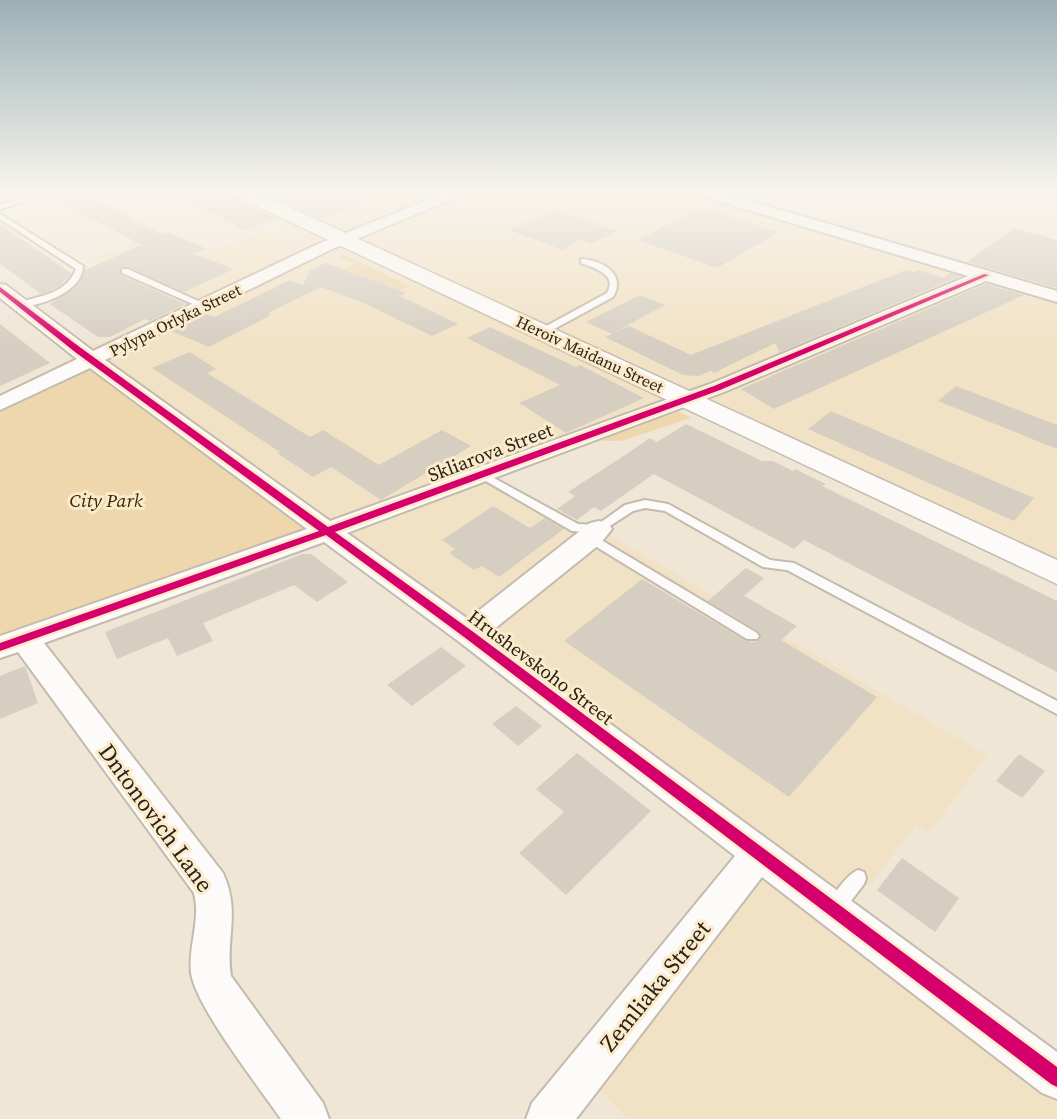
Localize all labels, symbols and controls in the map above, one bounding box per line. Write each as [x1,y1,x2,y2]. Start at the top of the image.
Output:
street label: Pylypa Orlyka Street [105,278,245,361]
street label: Heroiv Maidanu Street [513,310,668,398]
street label: Skliarova Street [424,416,557,488]
park label: City Park [69,487,143,513]
street label: Hrushevskoho Street [463,604,620,731]
street label: Dntonovich Lane [91,737,221,899]
street label: Zemliaka Street [592,913,718,1058]

